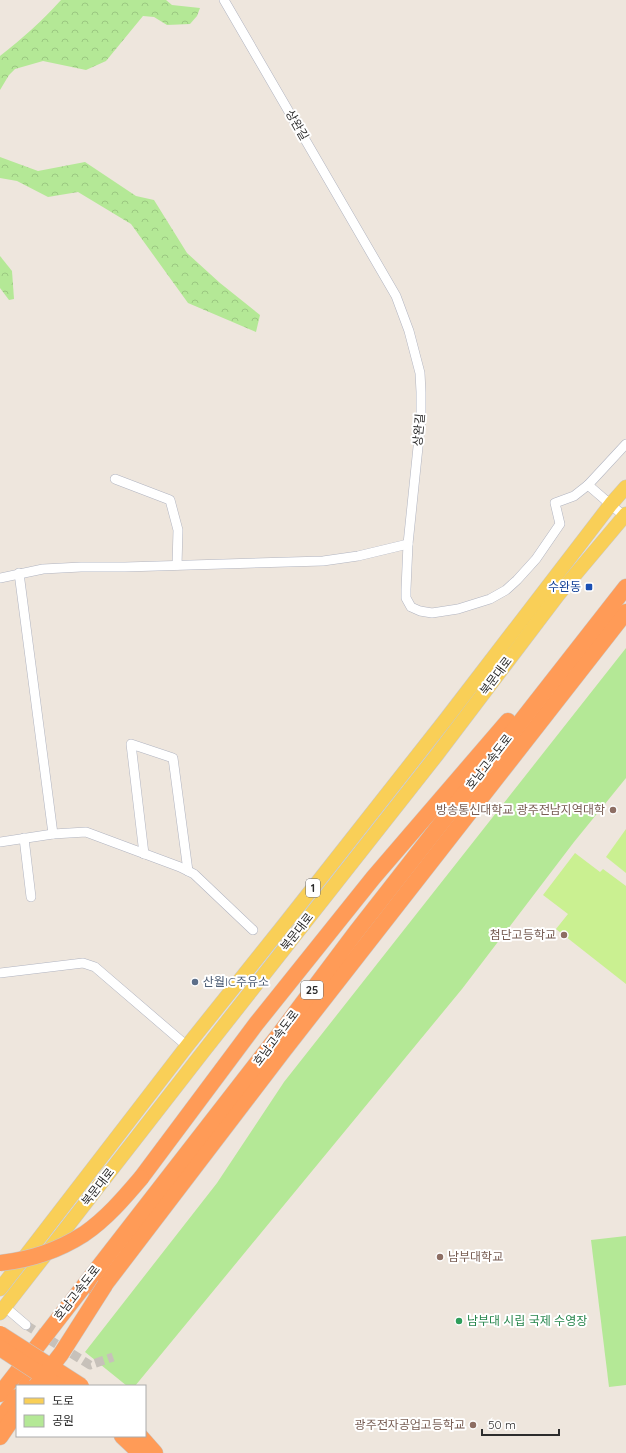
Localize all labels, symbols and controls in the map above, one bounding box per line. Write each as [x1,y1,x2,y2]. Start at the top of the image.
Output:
street label: 상완길 [283,107,312,143]
street label: 상완길 [410,413,427,447]
place label: 수완동 [548,579,581,594]
marker: 수완동 [584,582,594,592]
street label: 북문대로 [476,654,515,698]
street label: 호남고속도로 [462,731,515,792]
place label: 방송통신대학교 광주전남지역대학 [436,802,605,817]
marker: 방송통신대학교 광주전남지역대학 [608,805,618,815]
road number: 1 [306,879,320,897]
street label: 북문대로 [277,910,316,954]
place label: 첨단고등학교 [490,927,556,942]
marker: 첨단고등학교 [559,930,569,940]
place label: 산월IC주유소 [203,974,269,989]
marker: 산월IC주유소 [190,977,200,987]
road number: 25 [301,981,323,999]
street label: 호남고속도로 [250,1007,302,1069]
street label: 북문대로 [78,1165,117,1209]
place label: 남부대학교 [448,1249,503,1264]
marker: 남부대학교 [435,1252,445,1262]
street label: 호남고속도로 [50,1262,103,1323]
place label: 남부대 시립 국제 수영장 [467,1313,587,1328]
marker: 남부대 시립 국제 수영장 [454,1316,464,1326]
legend [16,1385,146,1437]
text: 도로 [52,1393,74,1408]
scale bar [482,1411,559,1437]
text: 공원 [52,1413,74,1428]
place label: 광주전자공업고등학교 [355,1417,465,1432]
text: 50 m [488,1417,516,1432]
marker: 광주전자공업고등학교 [468,1420,478,1430]

